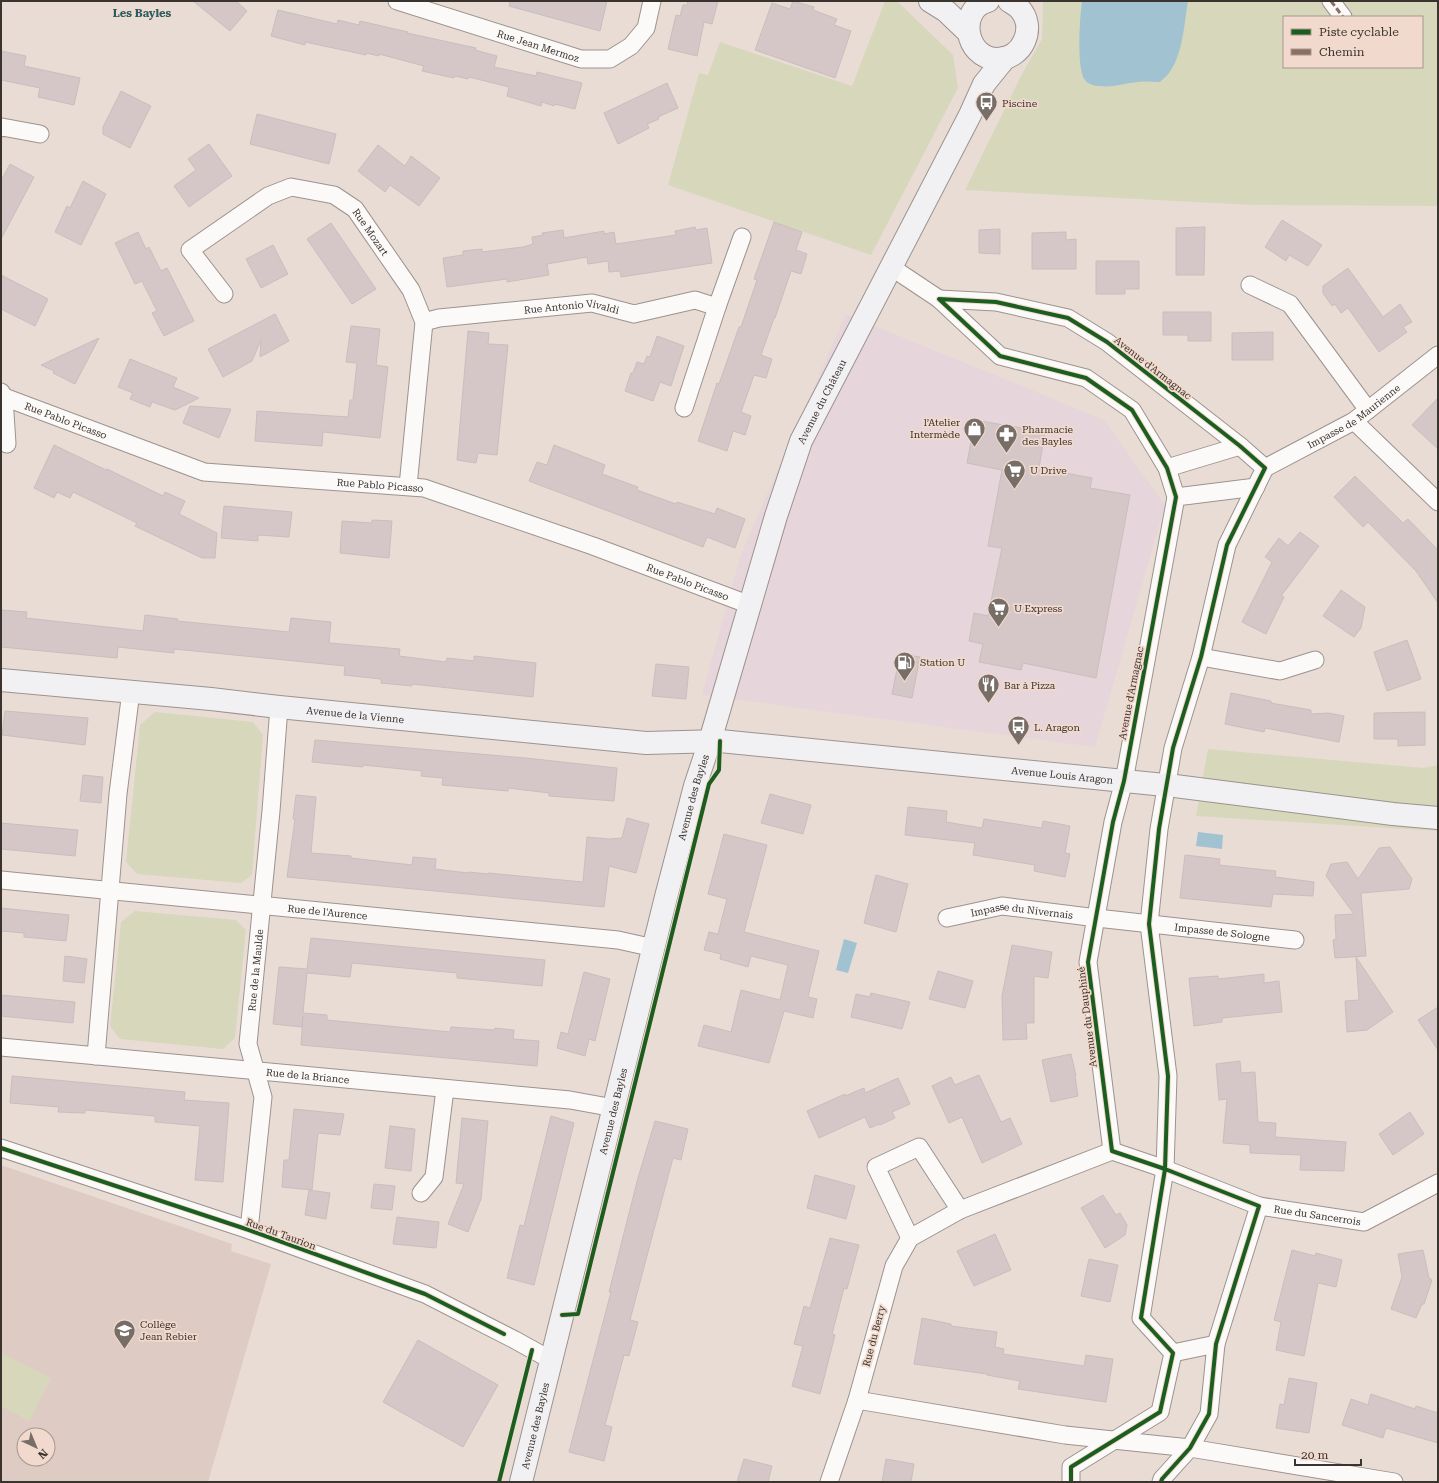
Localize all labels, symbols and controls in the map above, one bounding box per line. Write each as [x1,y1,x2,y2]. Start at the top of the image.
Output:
district label: Les Bayles [113,7,172,20]
legend [1283,16,1423,68]
text: Piste cyclable [1319,25,1399,39]
street label: Rue Jean Mermoz [496,27,581,64]
text: Chemin [1319,45,1365,59]
bus stop icon: Piscine [973,90,999,123]
place label: Piscine [1002,98,1038,109]
street label: Rue Mozart [351,206,391,258]
street label: Rue Antonio Vivaldi [523,297,620,315]
street label: Avenue d'Armagnac [1112,335,1194,402]
street label: Avenue du Château [795,357,848,445]
street label: Impasse de Maurienne [1305,381,1402,450]
street label: Rue Pablo Picasso [23,400,109,441]
shop icon: l’Atelier Intermède [962,415,988,448]
place label: l’Atelier Intermède [910,417,960,440]
pharmacy icon: Pharmacie des Bayles [994,422,1020,455]
place label: Pharmacie des Bayles [1022,424,1074,447]
supermarket icon: U Drive [1001,457,1027,490]
place label: U Drive [1030,465,1067,476]
street label: Rue Pablo Picasso [336,476,424,493]
street label: Rue Pablo Picasso [645,561,731,602]
supermarket icon: U Express [986,595,1012,628]
place label: U Express [1014,603,1063,614]
street label: Avenue d'Armagnac [1117,645,1146,741]
fuel station icon: Station U [892,649,918,682]
place label: Station U [920,657,965,668]
restaurant icon: Bar à Pizza [975,672,1001,705]
place label: Bar à Pizza [1004,680,1056,691]
street label: Avenue de la Vienne [306,704,405,725]
bus stop icon: L. Aragon [1005,714,1031,747]
place label: L. Aragon [1034,722,1080,733]
street label: Avenue des Bayles [676,753,711,841]
street label: Avenue Louis Aragon [1011,764,1114,785]
street label: Impasse du Nivernais [969,900,1074,920]
street label: Rue de l'Aurence [287,902,368,921]
street label: Impasse de Sologne [1174,921,1271,943]
street label: Rue de la Maulde [246,928,265,1012]
street label: Avenue du Dauphiné [1075,966,1099,1068]
street label: Rue de la Briance [266,1066,350,1085]
street label: Avenue des Bayles [597,1067,629,1156]
street label: Rue du Sancerrois [1273,1203,1362,1227]
street label: Rue du Taurion [244,1216,318,1252]
street label: Rue du Berry [861,1304,887,1368]
school or university icon: Collège Jean Rebier [111,1317,137,1350]
place label: Collège Jean Rebier [140,1319,197,1342]
street label: Avenue des Bayles [519,1381,551,1470]
north arrow [16,1427,56,1467]
scale bar [1295,1441,1361,1467]
text: N [35,1446,50,1462]
text: 20 m [1301,1448,1328,1462]

